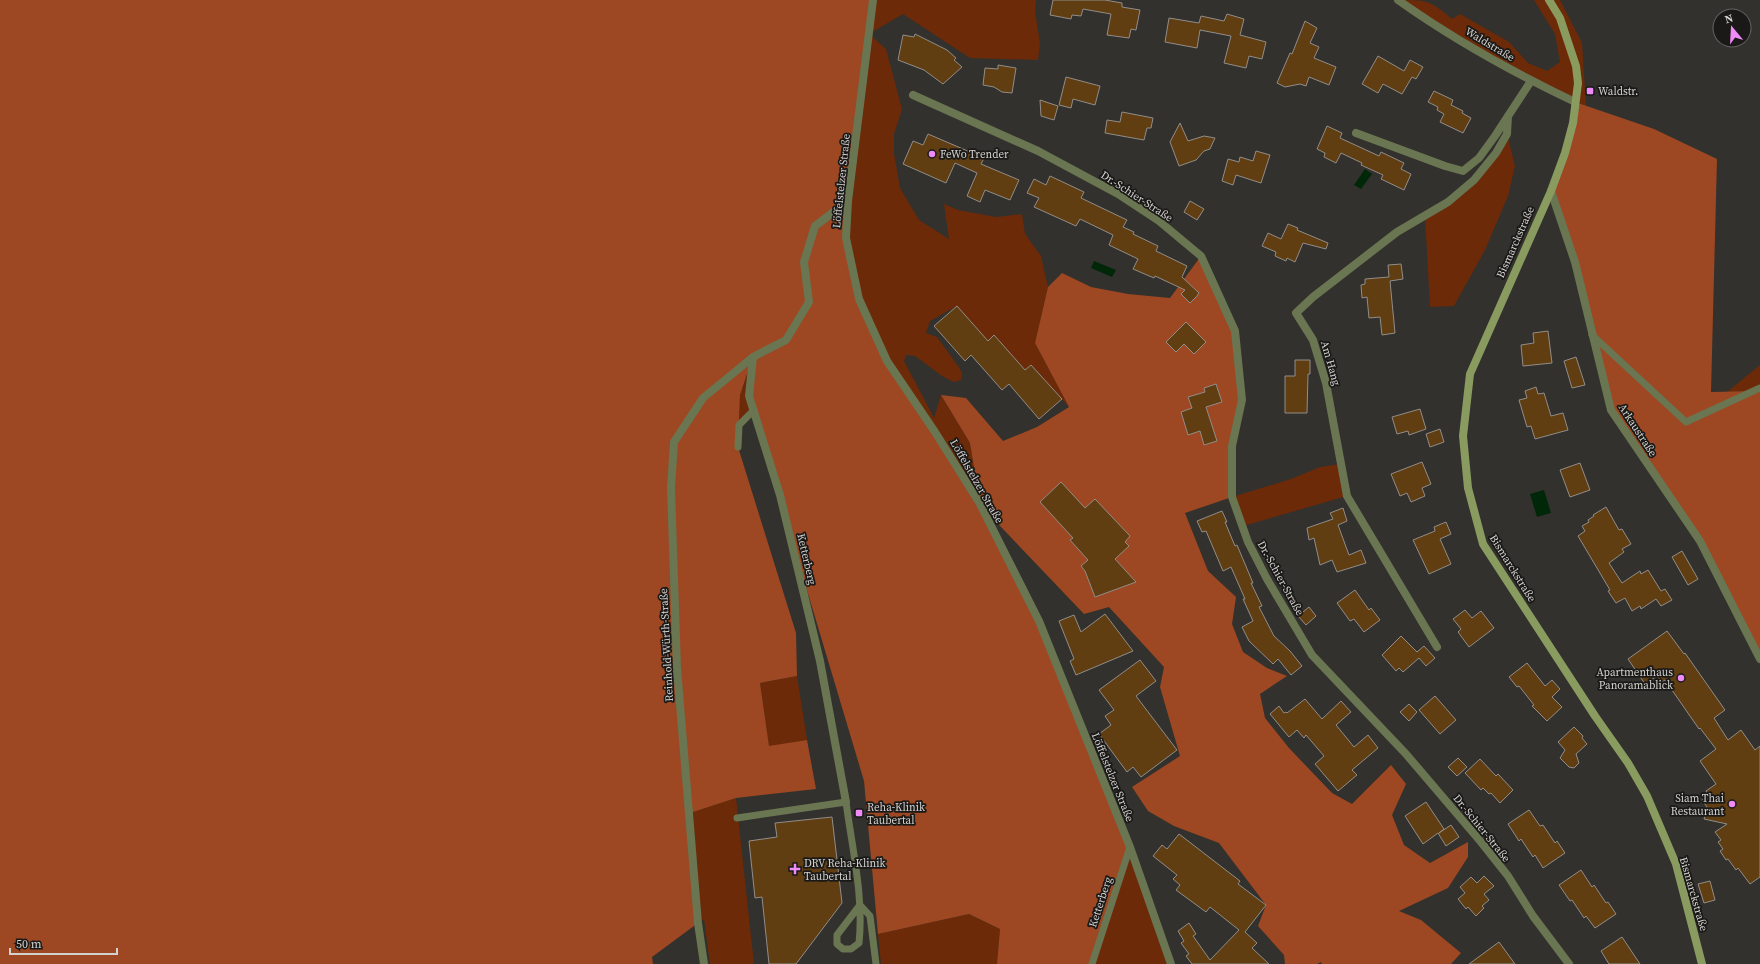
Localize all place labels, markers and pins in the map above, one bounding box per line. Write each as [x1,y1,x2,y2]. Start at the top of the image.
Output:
place label: Waldstr. [1598,84,1638,99]
marker: Waldstr. [1585,86,1595,96]
place label: FeWo Trender [940,147,1009,162]
marker: FeWo Trender [927,149,937,159]
place label: Apartmenthaus Panoramablick [1597,665,1674,693]
marker: Apartmenthaus Panoramablick [1676,673,1686,683]
place label: Siam Thai Restaurant [1671,791,1724,819]
marker: Siam Thai Restaurant [1727,799,1737,809]
place label: Reha-Klinik Taubertal [867,800,926,828]
marker: Reha-Klinik Taubertal [854,808,864,818]
place label: DRV Reha-Klinik Taubertal [804,856,886,884]
marker: DRV Reha-Klinik Taubertal [789,863,801,875]

